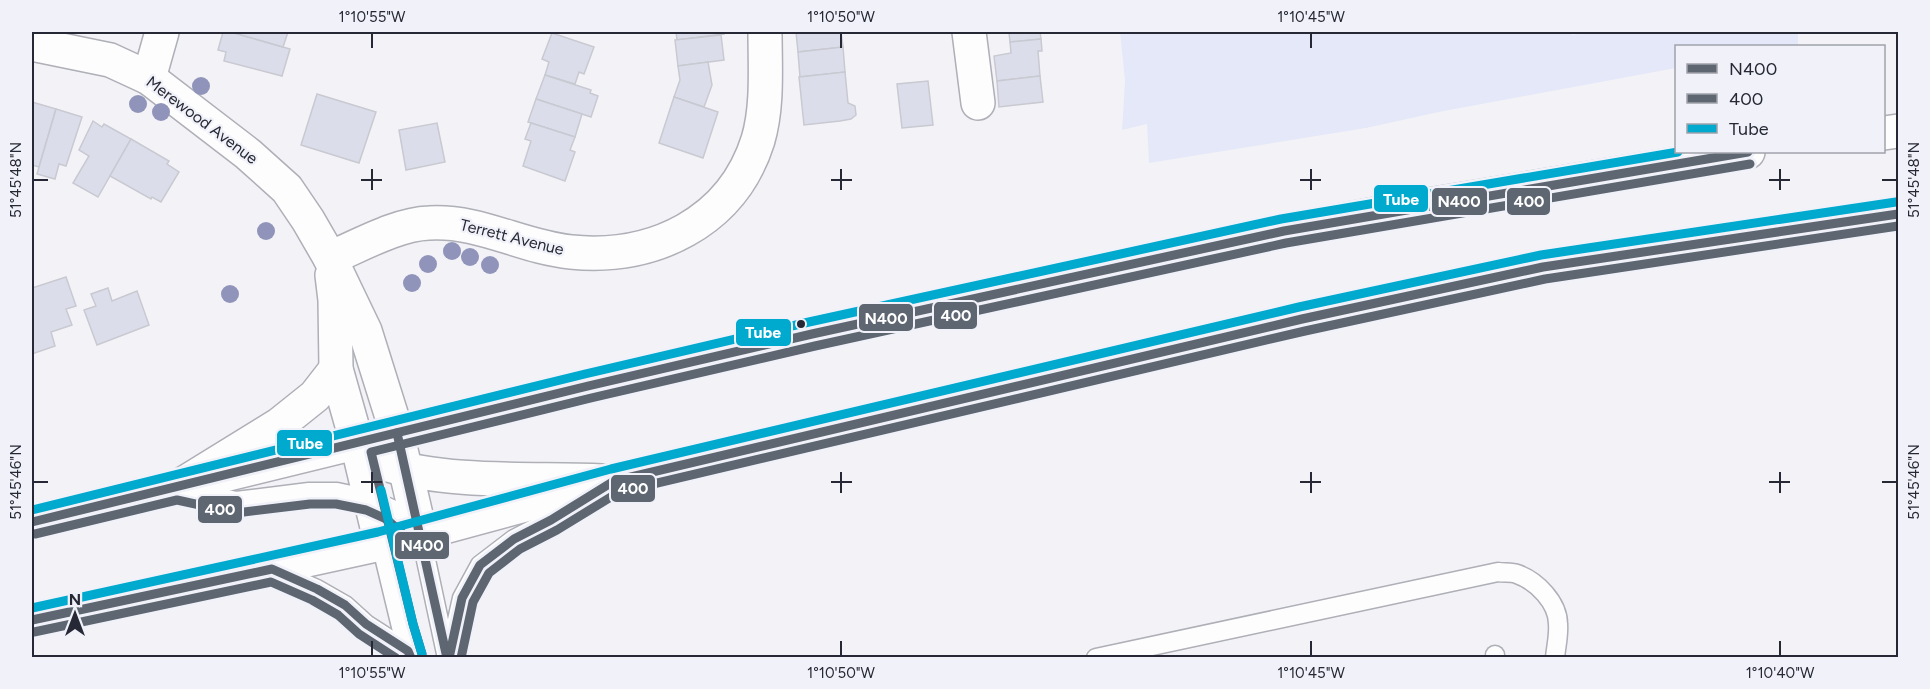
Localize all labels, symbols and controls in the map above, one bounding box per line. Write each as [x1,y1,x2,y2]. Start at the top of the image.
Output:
text: 1°10'55"W [339,8,406,26]
text: 1°10'50"W [807,8,876,26]
text: 1°10'45"W [1277,8,1345,26]
legend [1675,45,1885,153]
text: N400 [1729,58,1777,80]
street label: Merewood Avenue [143,72,262,168]
text: 400 [1729,88,1763,110]
text: Tube [1729,118,1769,140]
text: 51°45'48"N [7,142,25,218]
text: 51°45'48"N [1905,142,1923,218]
line badge: Tube [1373,184,1429,213]
line badge: N400 [1431,187,1488,216]
line badge: 400 [1506,187,1551,216]
text: Tube [1383,190,1419,209]
text: N400 [1437,192,1481,211]
text: 400 [1514,192,1544,211]
street label: Terrett Avenue [458,215,566,259]
line badge: 400 [933,301,978,330]
line badge: N400 [858,303,914,332]
text: 400 [941,306,971,325]
text: N400 [864,309,908,328]
line badge: Tube [735,318,792,347]
unlabelled marker [795,318,807,330]
text: Tube [745,323,781,342]
line badge: Tube [276,429,333,457]
text: Tube [287,434,323,453]
text: 51°45'46"N [7,444,25,520]
text: 51°45'46"N [1905,444,1923,520]
line badge: 400 [610,474,656,503]
text: 400 [618,479,648,498]
line badge: 400 [197,495,243,524]
text: 400 [205,500,235,519]
line badge: N400 [394,531,450,560]
text: N400 [400,536,444,555]
north arrow [45,584,105,644]
text: N [69,590,81,609]
text: 1°10'55"W [339,664,406,682]
text: 1°10'50"W [807,664,876,682]
text: 1°10'45"W [1277,664,1345,682]
text: 1°10'40"W [1746,664,1815,682]

